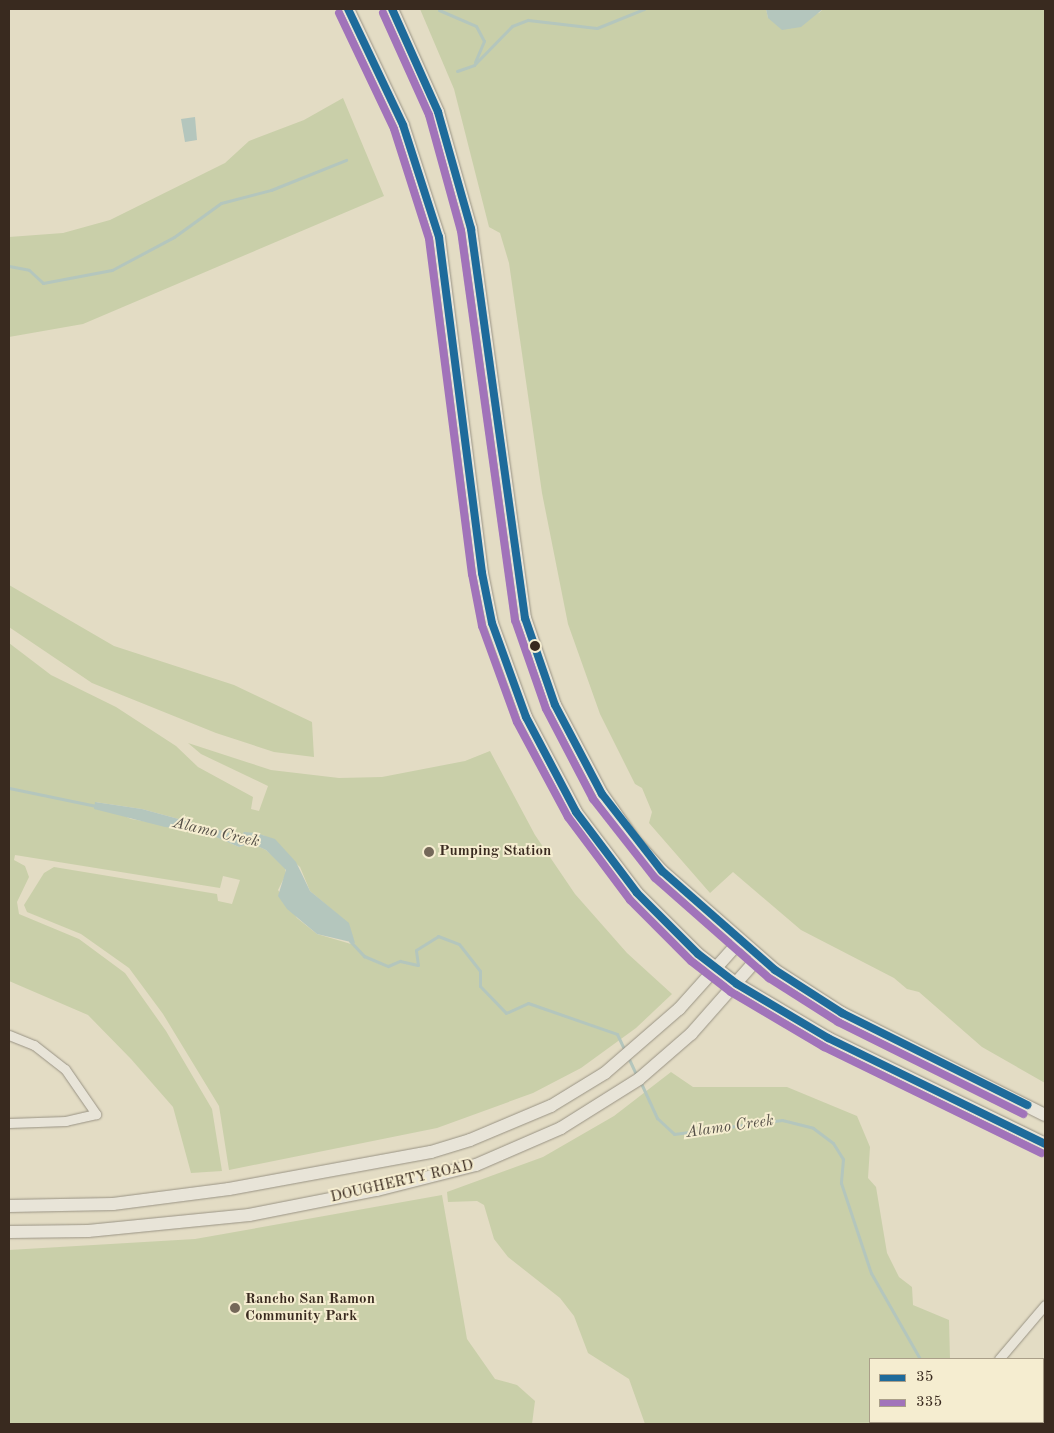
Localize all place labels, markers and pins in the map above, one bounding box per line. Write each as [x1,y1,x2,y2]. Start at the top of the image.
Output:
unlabelled marker [530,641,540,651]
place label: Pumping Station [439,843,551,861]
marker: Pumping Station [423,846,435,858]
place label: Rancho San Ramon Community Park [245,1290,375,1325]
marker: Rancho San Ramon Community Park [229,1302,241,1314]

